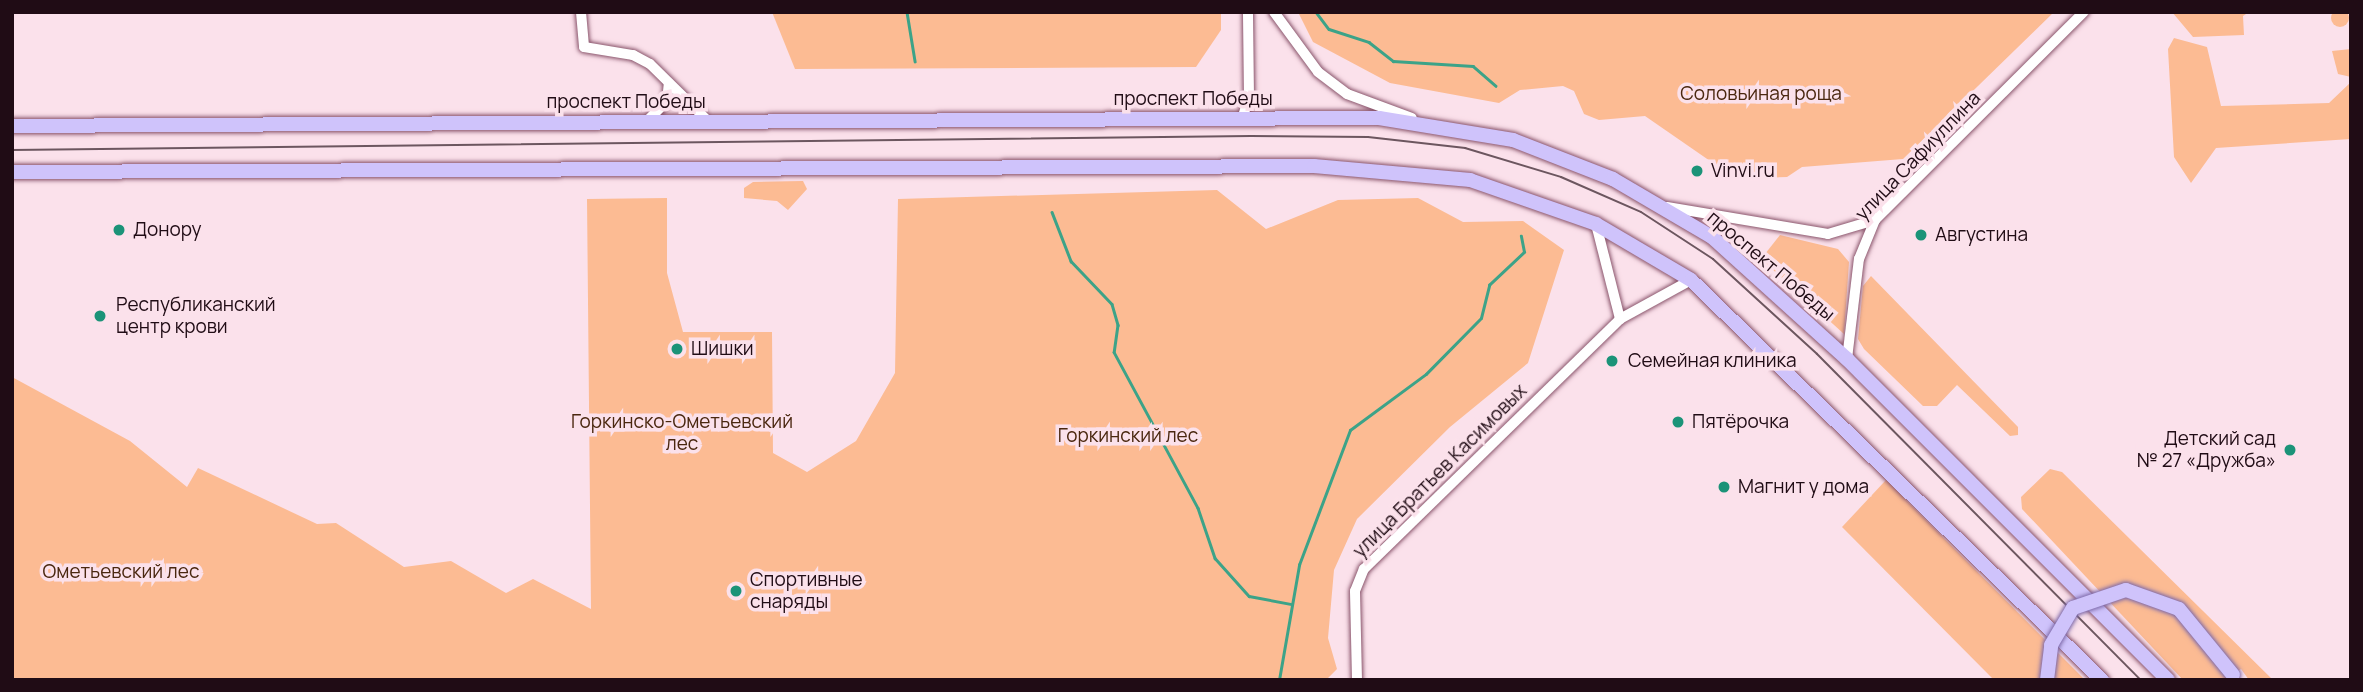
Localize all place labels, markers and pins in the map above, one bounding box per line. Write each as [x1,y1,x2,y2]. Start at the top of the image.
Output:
place label: Vinvi.ru [1711,160,1775,182]
marker: Vinvi.ru [1689,163,1705,179]
place label: Донору [133,219,202,241]
marker: Донору [111,222,127,238]
place label: Августина [1935,224,2028,246]
marker: Августина [1913,227,1929,243]
place label: Республиканский центр крови [116,294,276,338]
marker: Республиканский центр крови [90,306,110,326]
place label: Шишки [691,338,754,360]
marker: Шишки [669,341,685,357]
place label: Семейная клиника [1628,350,1797,372]
marker: Семейная клиника [1602,351,1622,371]
place label: Пятёрочка [1692,411,1789,433]
marker: Пятёрочка [1670,414,1686,430]
place label: Детский сад № 27 «Дружба» [2137,428,2276,472]
marker: Детский сад № 27 «Дружба» [2282,442,2298,458]
place label: Магнит у дома [1738,476,1869,498]
marker: Магнит у дома [1716,479,1732,495]
place label: Спортивные снаряды [750,569,863,613]
marker: Спортивные снаряды [728,583,744,599]

